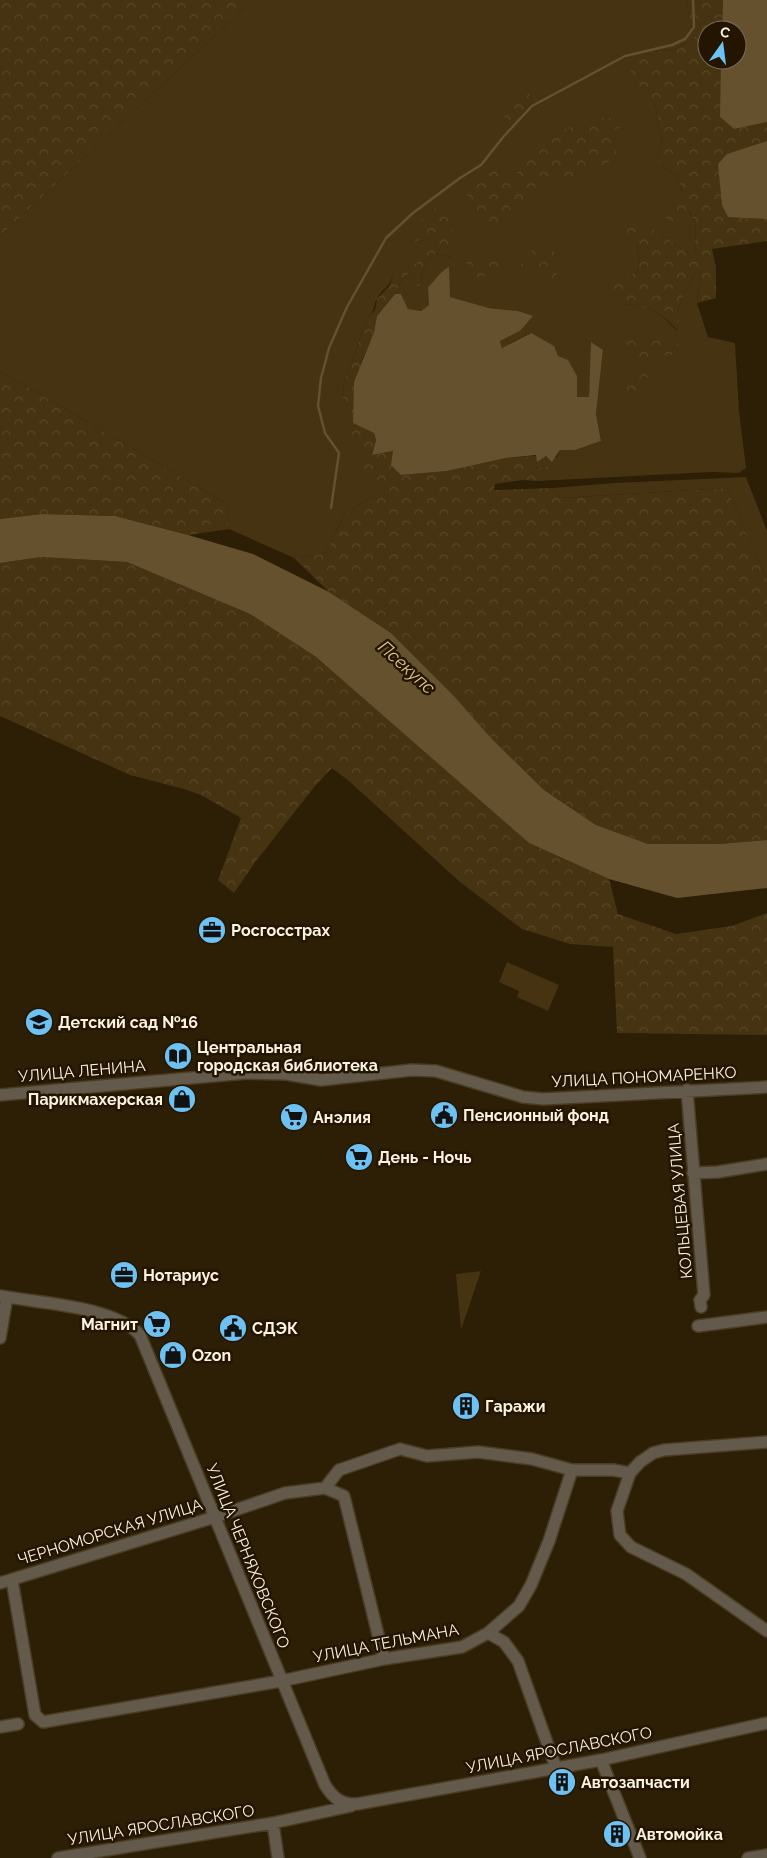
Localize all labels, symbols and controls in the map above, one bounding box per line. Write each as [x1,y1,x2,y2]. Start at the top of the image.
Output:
north arrow [697,20,747,70]
text: С [719,23,732,41]
water label: Псекупс [374,636,440,698]
office icon: Росгосстрах [197,915,227,945]
place label: Росгосстрах [231,921,330,940]
school or university icon: Детский сад №16 [24,1007,54,1037]
place label: Детский сад №16 [58,1013,198,1032]
place label: Центральная городская библиотека [197,1038,378,1075]
library icon: Центральная городская библиотека [163,1041,193,1071]
street label: УЛИЦА ЛЕНИНА [18,1056,147,1086]
street label: УЛИЦА ПОНОМАРЕНКО [551,1063,737,1091]
shop icon: Парикмахерская [167,1084,197,1114]
place label: Парикмахерская [28,1090,163,1109]
public building icon: Пенсионный фонд [429,1100,459,1130]
supermarket icon: Анэлия [279,1102,309,1132]
place label: Пенсионный фонд [463,1106,609,1125]
place label: Анэлия [313,1108,371,1127]
street label: КОЛЬЦЕВАЯ УЛИЦА [664,1122,696,1280]
supermarket icon: День - Ночь [344,1142,374,1172]
place label: День - Ночь [378,1148,472,1167]
office icon: Нотариус [109,1260,139,1290]
place label: Нотариус [143,1266,219,1285]
supermarket icon: Магнит [142,1309,172,1339]
public building icon: СДЭК [218,1313,248,1343]
place label: Магнит [81,1315,138,1334]
place label: СДЭК [252,1319,298,1338]
shop icon: Ozon [158,1340,188,1370]
place label: Ozon [192,1346,231,1365]
building icon: Гаражи [451,1391,481,1421]
place label: Гаражи [485,1397,546,1416]
street label: УЛИЦА ЧЕРНЯХОВСКОГО [202,1461,294,1651]
street label: ЧЕРНОМОРСКАЯ УЛИЦА [15,1495,205,1569]
street label: УЛИЦА ТЕЛЬМАНА [312,1620,460,1666]
street label: УЛИЦА ЯРОСЛАВСКОГО [465,1723,653,1777]
building icon: Автозапчасти [547,1767,577,1797]
place label: Автозапчасти [581,1773,690,1792]
street label: УЛИЦА ЯРОСЛАВСКОГО [66,1801,256,1849]
building icon: Автомойка [602,1819,632,1849]
place label: Автомойка [636,1825,723,1844]

